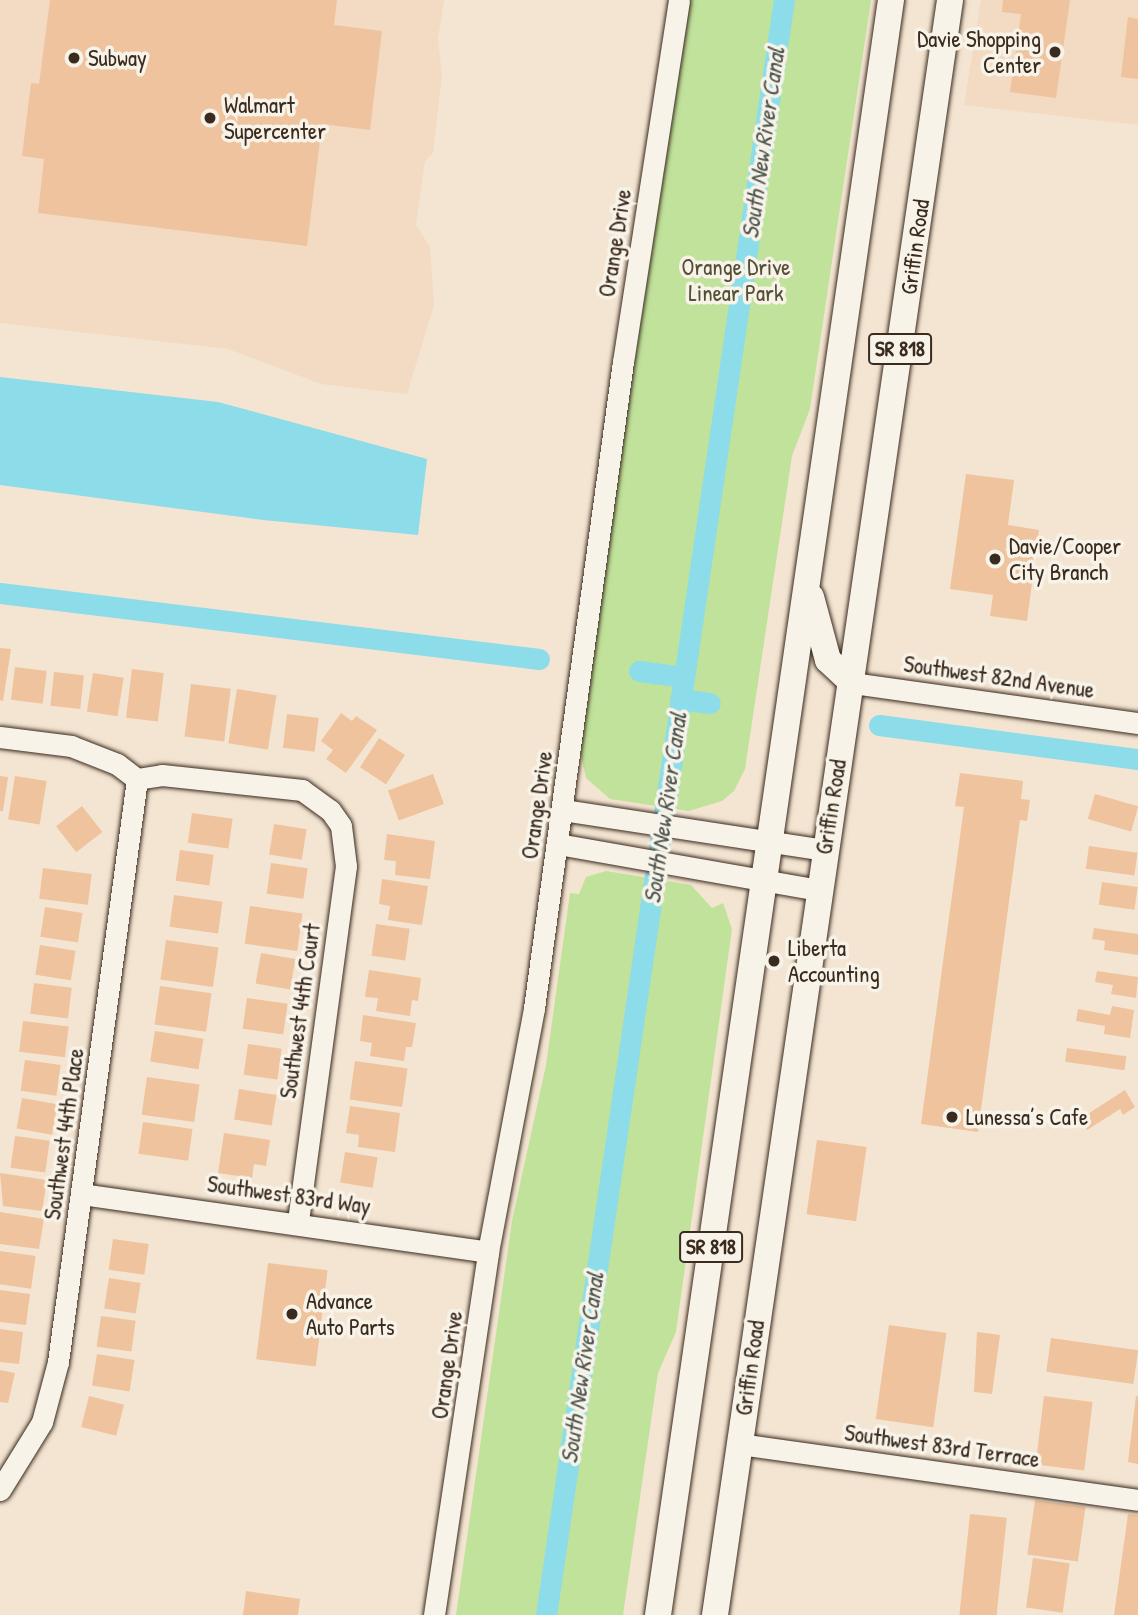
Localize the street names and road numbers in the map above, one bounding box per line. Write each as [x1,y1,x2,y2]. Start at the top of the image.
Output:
street label: Orange Drive [593,187,637,299]
street label: Griffin Road [895,198,935,296]
road number: SR 818 [867,332,933,366]
street label: Southwest 82nd Avenue [902,650,1096,704]
street label: Orange Drive [516,749,558,861]
street label: Griffin Road [810,758,852,856]
street label: Southwest 44th Court [274,922,326,1100]
street label: Southwest 44th Place [38,1046,90,1222]
street label: Southwest 83rd Way [206,1170,372,1220]
road number: SR 818 [678,1230,744,1264]
street label: Orange Drive [426,1309,468,1421]
street label: Griffin Road [730,1319,770,1417]
street label: Southwest 83rd Terrace [843,1419,1041,1473]

